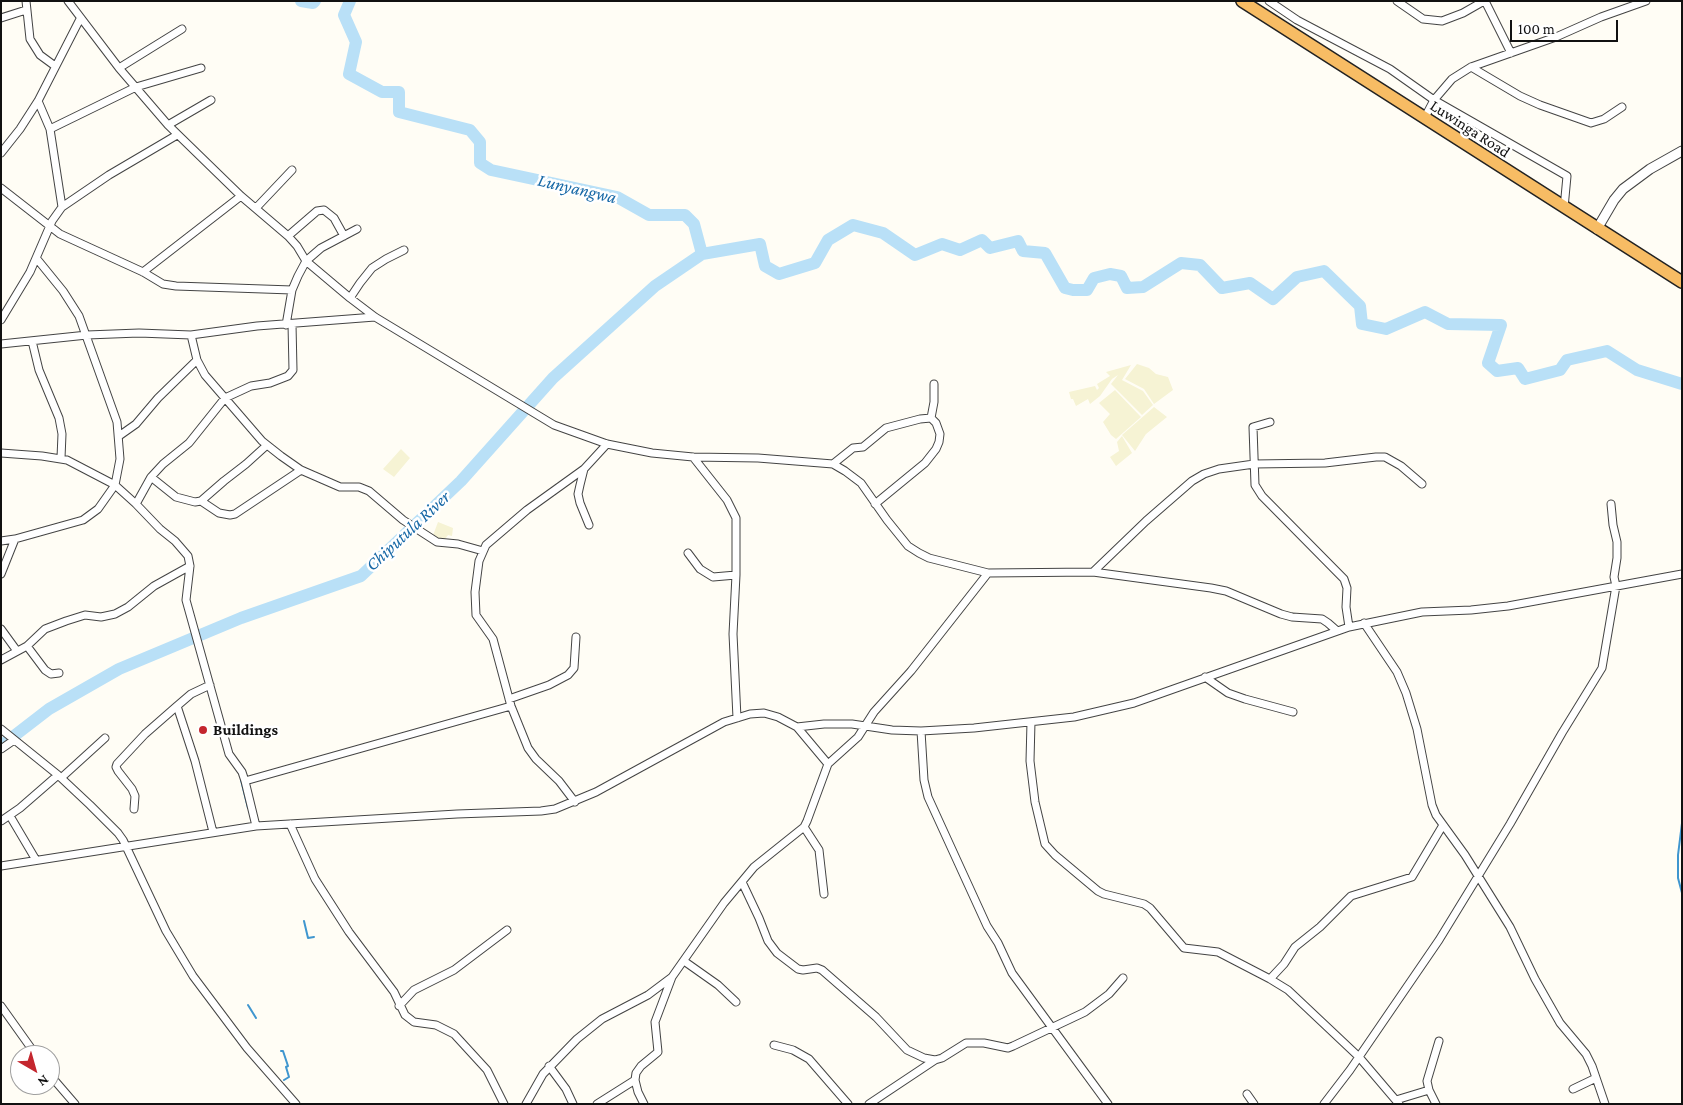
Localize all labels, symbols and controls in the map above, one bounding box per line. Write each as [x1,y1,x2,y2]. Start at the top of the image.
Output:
scale bar [1513,10,1620,42]
text: 100 m [1518,21,1555,37]
street label: Luwinga Road [1426,96,1514,162]
water label: Lunyangwa [536,169,618,209]
water label: Chiputula River [361,486,455,576]
place label: Buildings [213,720,278,740]
marker: Buildings [197,724,209,736]
north arrow [10,1045,60,1095]
text: N [35,1072,52,1090]

